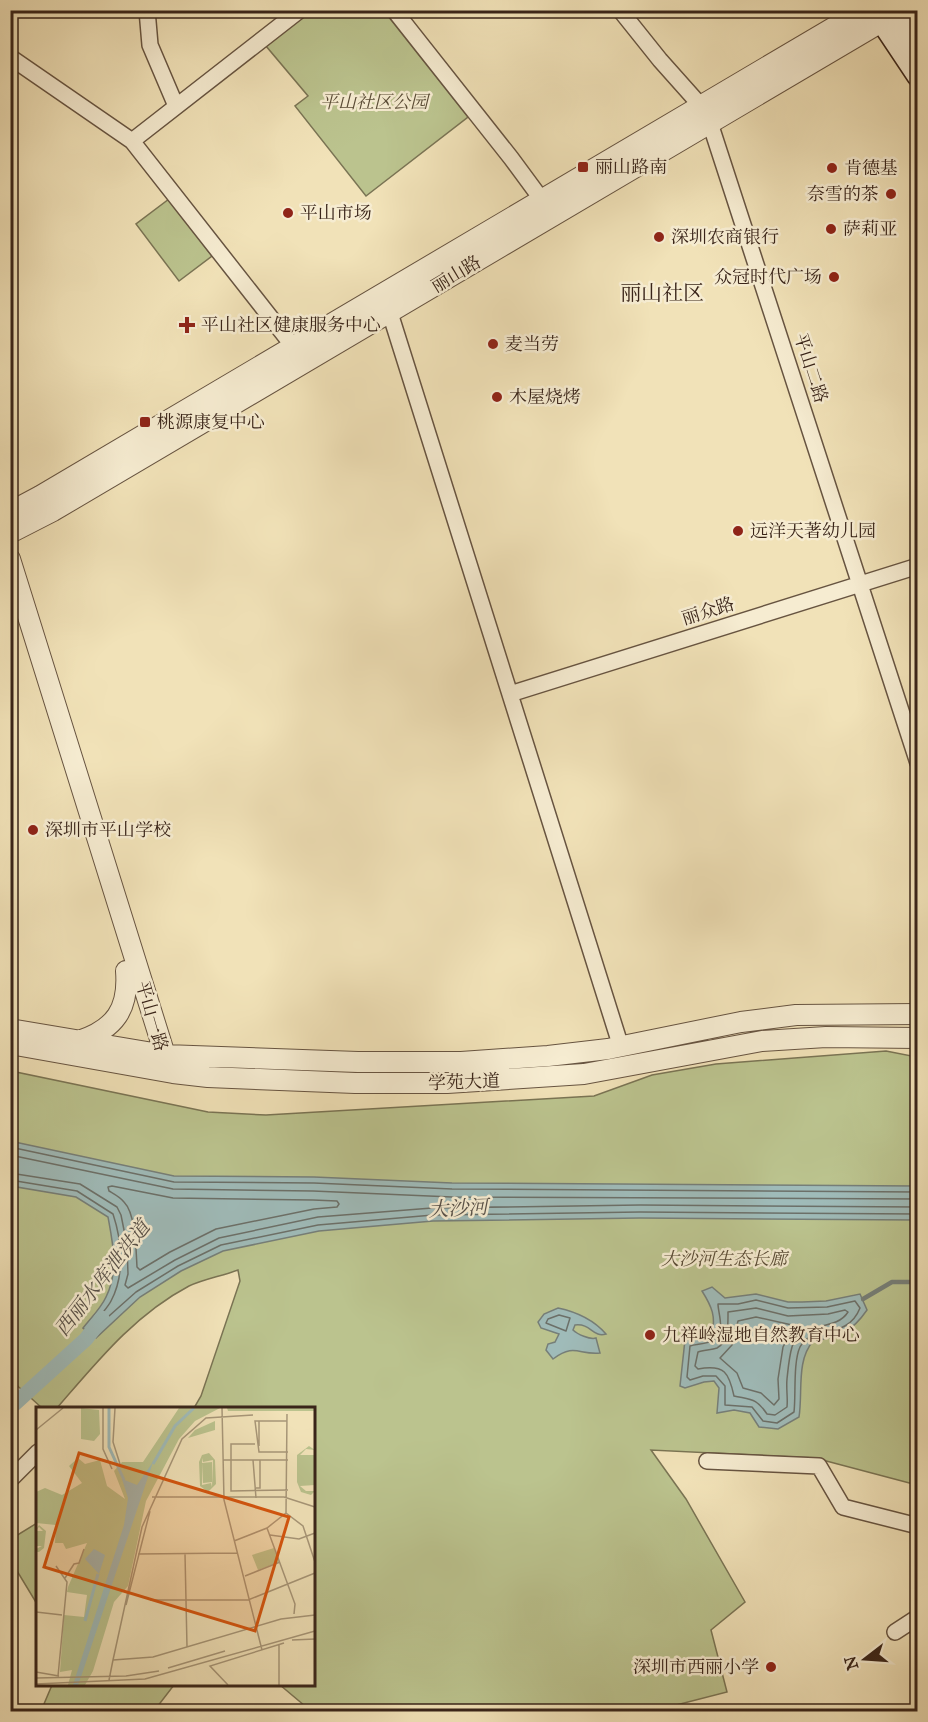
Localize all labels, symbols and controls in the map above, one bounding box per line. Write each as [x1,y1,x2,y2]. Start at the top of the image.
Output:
park label: 平山社区公园 [320,91,431,113]
place label: 丽山路南 [595,156,667,178]
place label: 肯德基 [844,157,898,179]
marker: 丽山路南 [576,160,590,174]
marker: 肯德基 [825,161,839,175]
place label: 奈雪的茶 [807,183,879,205]
marker: 奈雪的茶 [884,187,898,201]
place label: 平山市场 [300,202,372,224]
marker: 平山市场 [281,206,295,220]
place label: 萨莉亚 [843,218,897,240]
marker: 萨莉亚 [824,222,838,236]
place label: 深圳农商银行 [671,226,779,248]
marker: 深圳农商银行 [652,230,666,244]
street label: 丽山路 [427,251,485,297]
place label: 众冠时代广场 [714,266,822,288]
marker: 众冠时代广场 [827,270,841,284]
district label: 丽山社区 [620,280,704,306]
place label: 平山社区健康服务中心 [201,314,381,336]
marker: 平山社区健康服务中心 [178,316,196,334]
street label: 平山二路 [789,330,833,406]
place label: 麦当劳 [505,333,559,355]
marker: 麦当劳 [486,337,500,351]
place label: 木屋烧烤 [509,386,581,408]
marker: 木屋烧烤 [490,390,504,404]
place label: 桃源康复中心 [157,411,265,433]
marker: 桃源康复中心 [138,415,152,429]
place label: 远洋天著幼儿园 [750,520,876,542]
marker: 远洋天著幼儿园 [731,524,745,538]
street label: 丽众路 [679,593,737,629]
place label: 深圳市平山学校 [45,819,171,841]
marker: 深圳市平山学校 [26,823,40,837]
street label: 平山一路 [132,978,172,1054]
street label: 学苑大道 [428,1070,500,1094]
water label: 大沙河 [427,1194,492,1222]
water label: 西丽水库泄洪道 [49,1213,156,1341]
park label: 大沙河生态长廊 [661,1248,790,1270]
place label: 九祥岭湿地自然教育中心 [662,1324,860,1346]
marker: 九祥岭湿地自然教育中心 [643,1328,657,1342]
inset map [36,1407,315,1686]
north arrow [835,1629,895,1689]
text: N [840,1654,862,1673]
place label: 深圳市西丽小学 [633,1656,759,1678]
marker: 深圳市西丽小学 [764,1660,778,1674]

